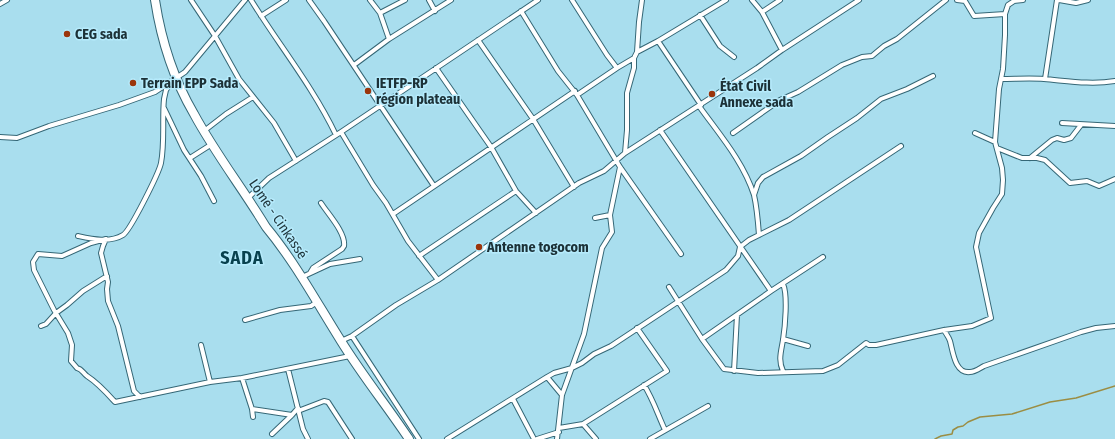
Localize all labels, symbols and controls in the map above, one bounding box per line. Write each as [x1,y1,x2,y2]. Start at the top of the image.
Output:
place label: CEG sada [75,26,128,43]
marker: CEG sada [62,29,72,39]
place label: Terrain EPP Sada [141,75,238,92]
place label: IETFP-RP région plateau [376,75,460,108]
place label: État Civil Annexe sada [719,77,793,111]
marker: Terrain EPP Sada [128,78,138,88]
marker: IETFP-RP région plateau [363,86,373,96]
marker: État Civil Annexe sada [707,89,717,99]
street label: Lomé - Cinkassé [245,176,311,262]
place label: Antenne togocom [486,239,589,256]
marker: Antenne togocom [474,242,484,252]
district label: SADA [220,247,264,269]

